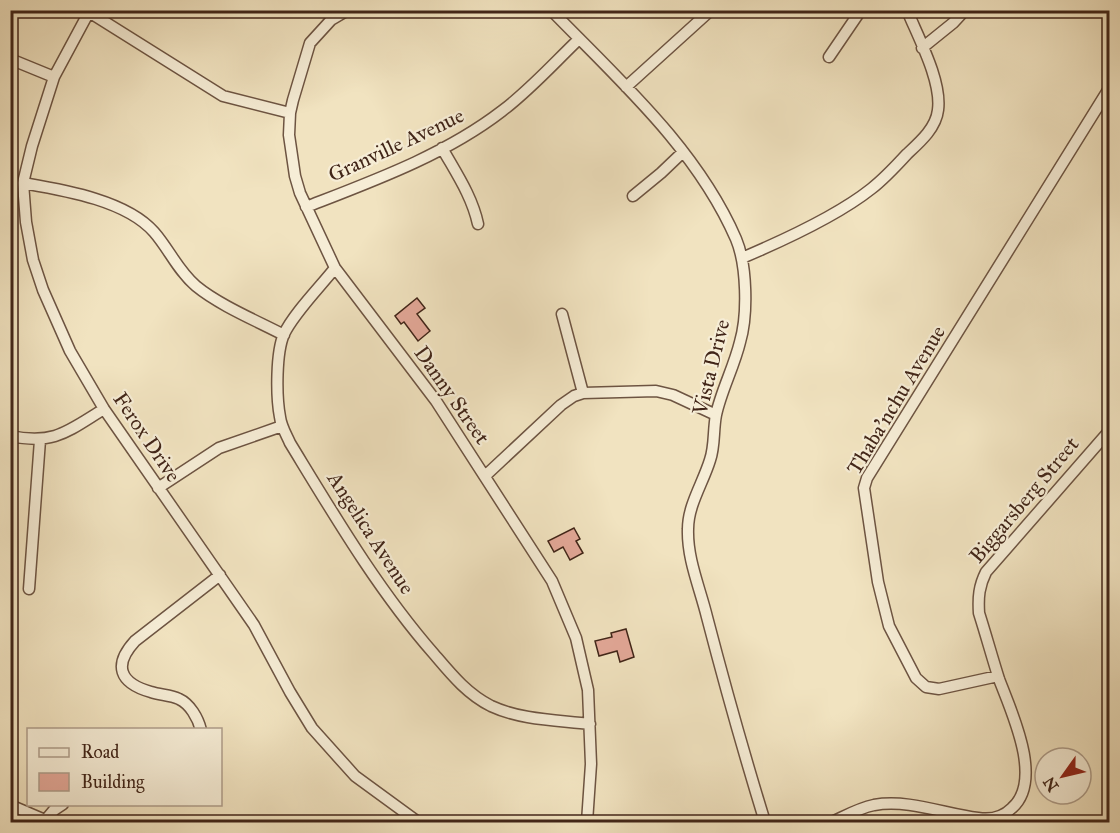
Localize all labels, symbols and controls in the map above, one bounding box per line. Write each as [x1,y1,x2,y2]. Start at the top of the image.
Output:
street label: Granville Avenue [324,102,468,188]
street label: Vista Drive [686,316,735,418]
street label: Thaba'nchu Avenue [841,320,951,479]
street label: Danny Street [409,341,496,450]
street label: Ferox Drive [107,387,187,487]
street label: Biggarsberg Street [964,431,1085,568]
street label: Angelica Avenue [321,466,420,599]
legend [27,728,222,806]
text: Road [81,741,119,763]
north arrow [1033,746,1093,806]
text: Building [81,771,145,794]
text: N [1039,773,1063,795]

